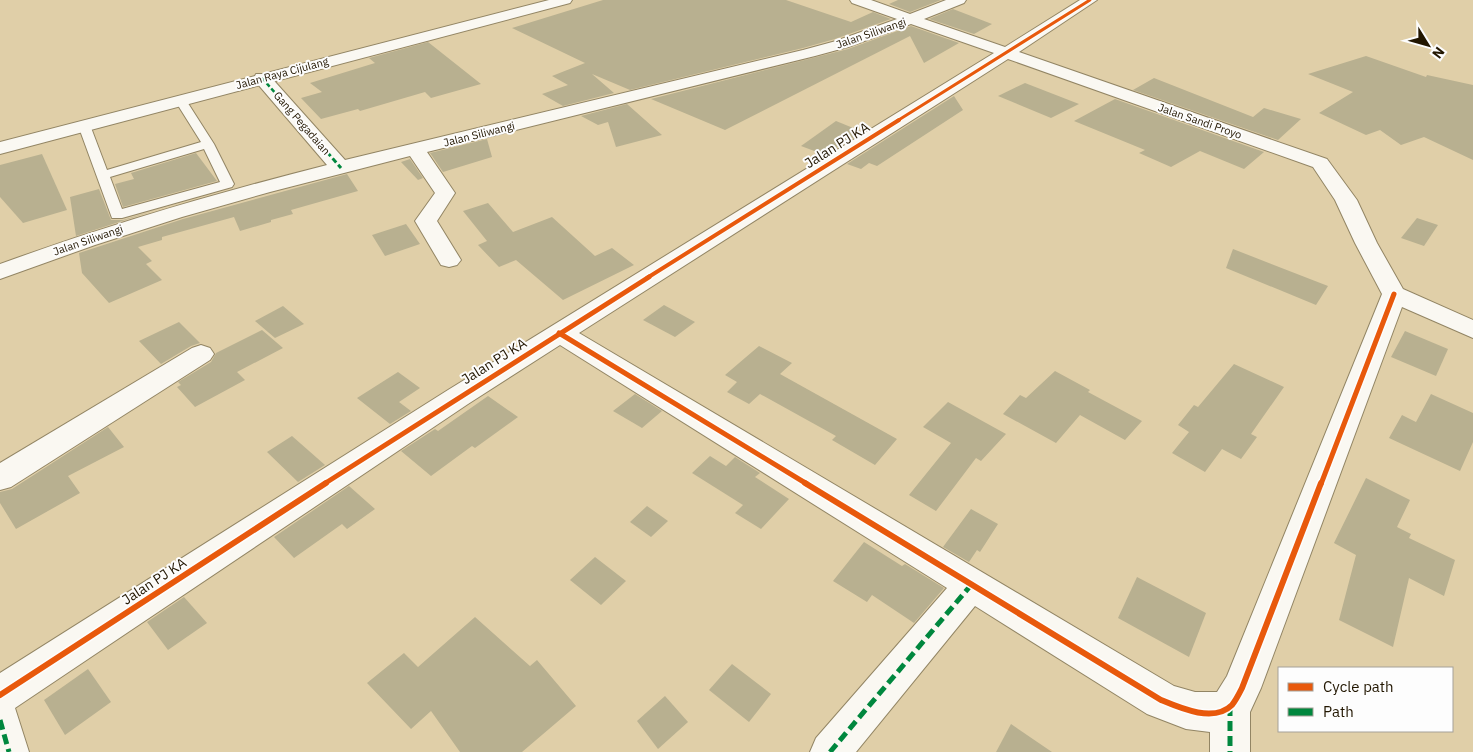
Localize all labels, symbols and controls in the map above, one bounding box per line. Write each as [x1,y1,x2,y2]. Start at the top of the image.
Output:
street label: Jalan Siliwangi [834,14,908,52]
north arrow [1403,20,1453,70]
text: N [1428,43,1449,62]
street label: Jalan Raya Cijulang [234,54,330,92]
street label: Gang Pegadaian [271,88,333,158]
street label: Jalan Sandi Proyo [1156,100,1244,142]
street label: Jalan Siliwangi [442,118,516,150]
street label: Jalan PJ KA [801,118,873,172]
street label: Jalan Siliwangi [51,221,125,259]
street label: Jalan PJ KA [458,334,530,388]
street label: Jalan PJ KA [118,553,190,609]
legend [1278,667,1453,732]
text: Cycle path [1323,677,1394,696]
text: Path [1323,702,1354,721]

